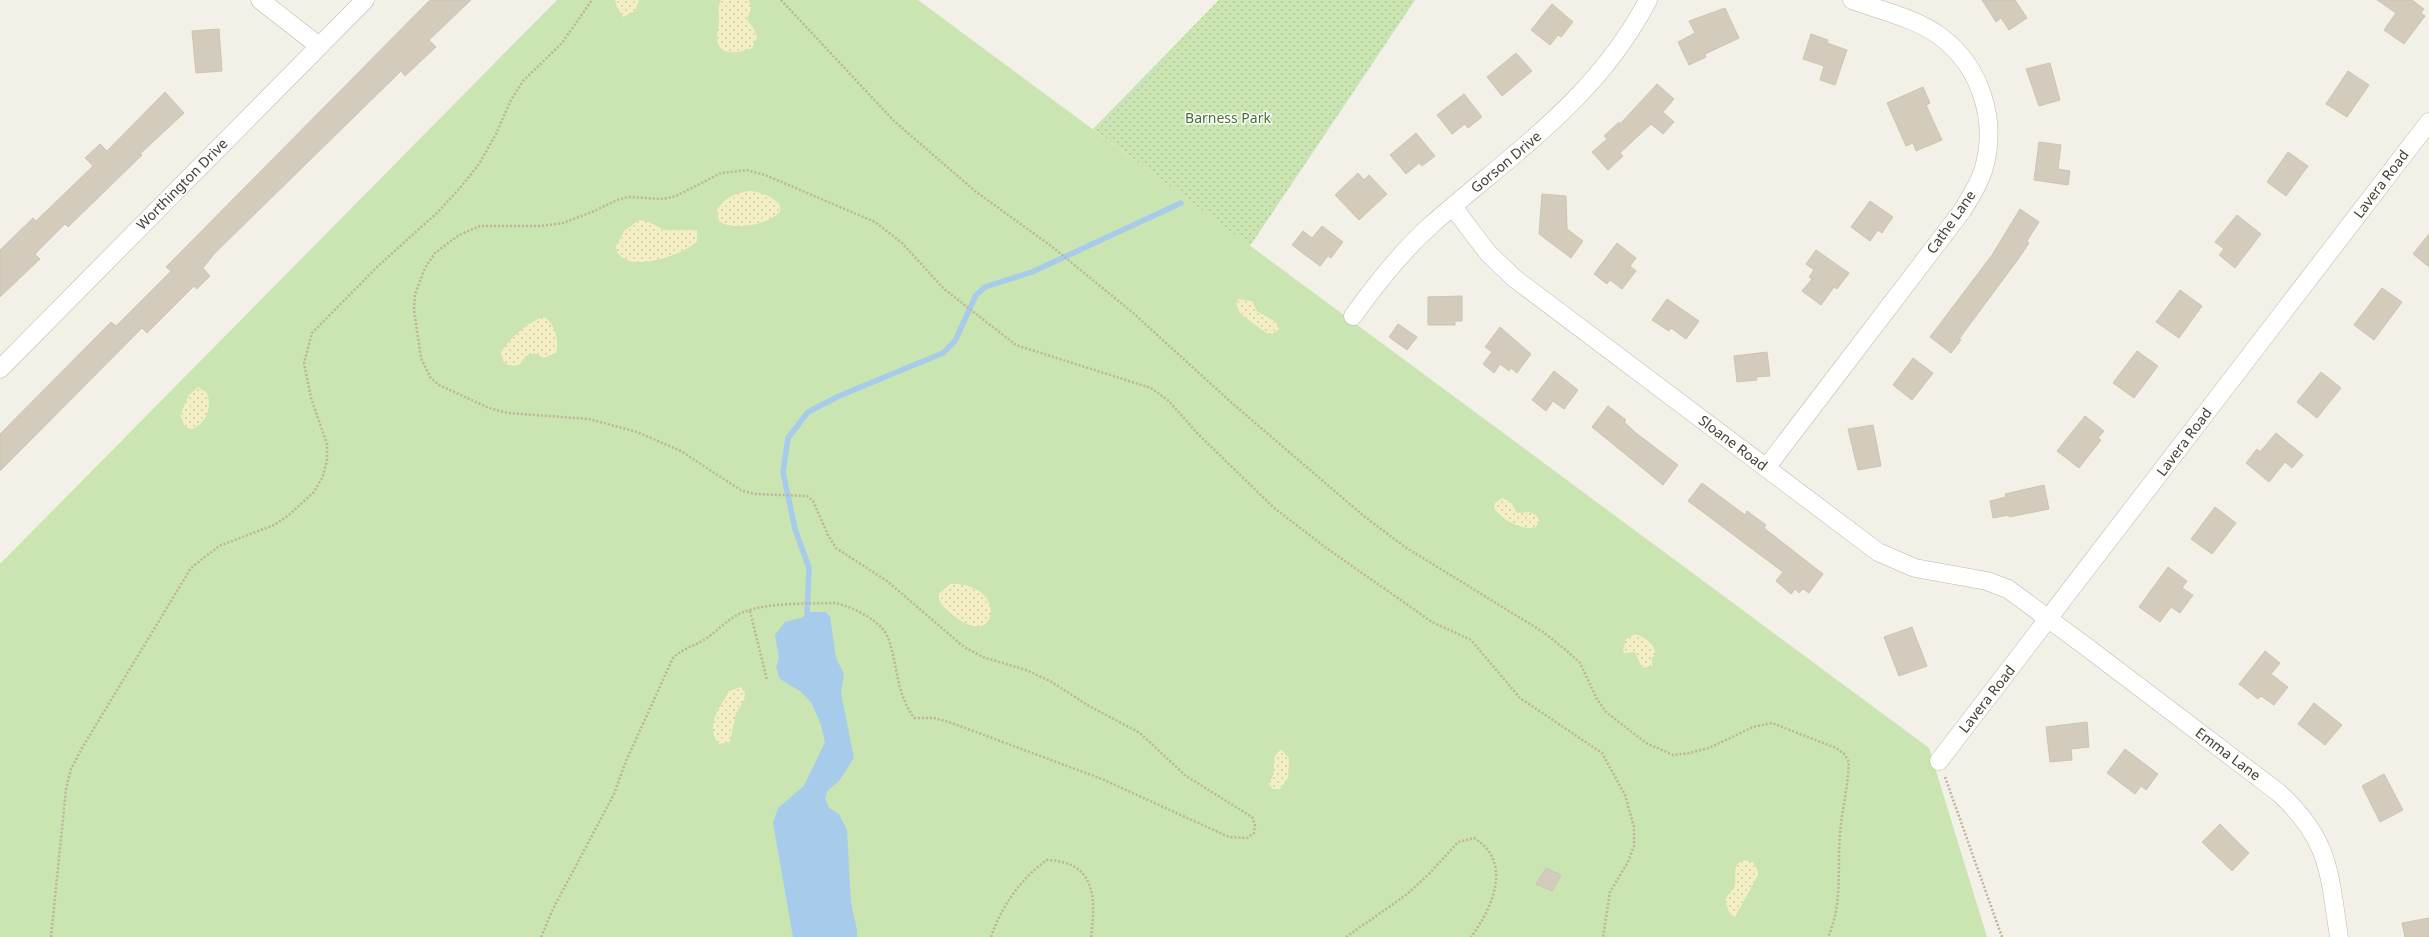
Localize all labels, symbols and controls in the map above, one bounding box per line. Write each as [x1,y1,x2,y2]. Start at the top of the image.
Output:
park label: Barness Park [1185,108,1271,127]
street label: Gorson Drive [1466,126,1545,197]
street label: Worthington Drive [132,134,232,234]
street label: Lavera Road [2349,146,2413,222]
street label: Cathe Lane [1922,186,1980,257]
street label: Lavera Road [2152,404,2216,480]
street label: Sloane Road [1695,411,1772,475]
street label: Lavera Road [1954,661,2019,736]
street label: Emma Lane [2192,723,2265,784]

